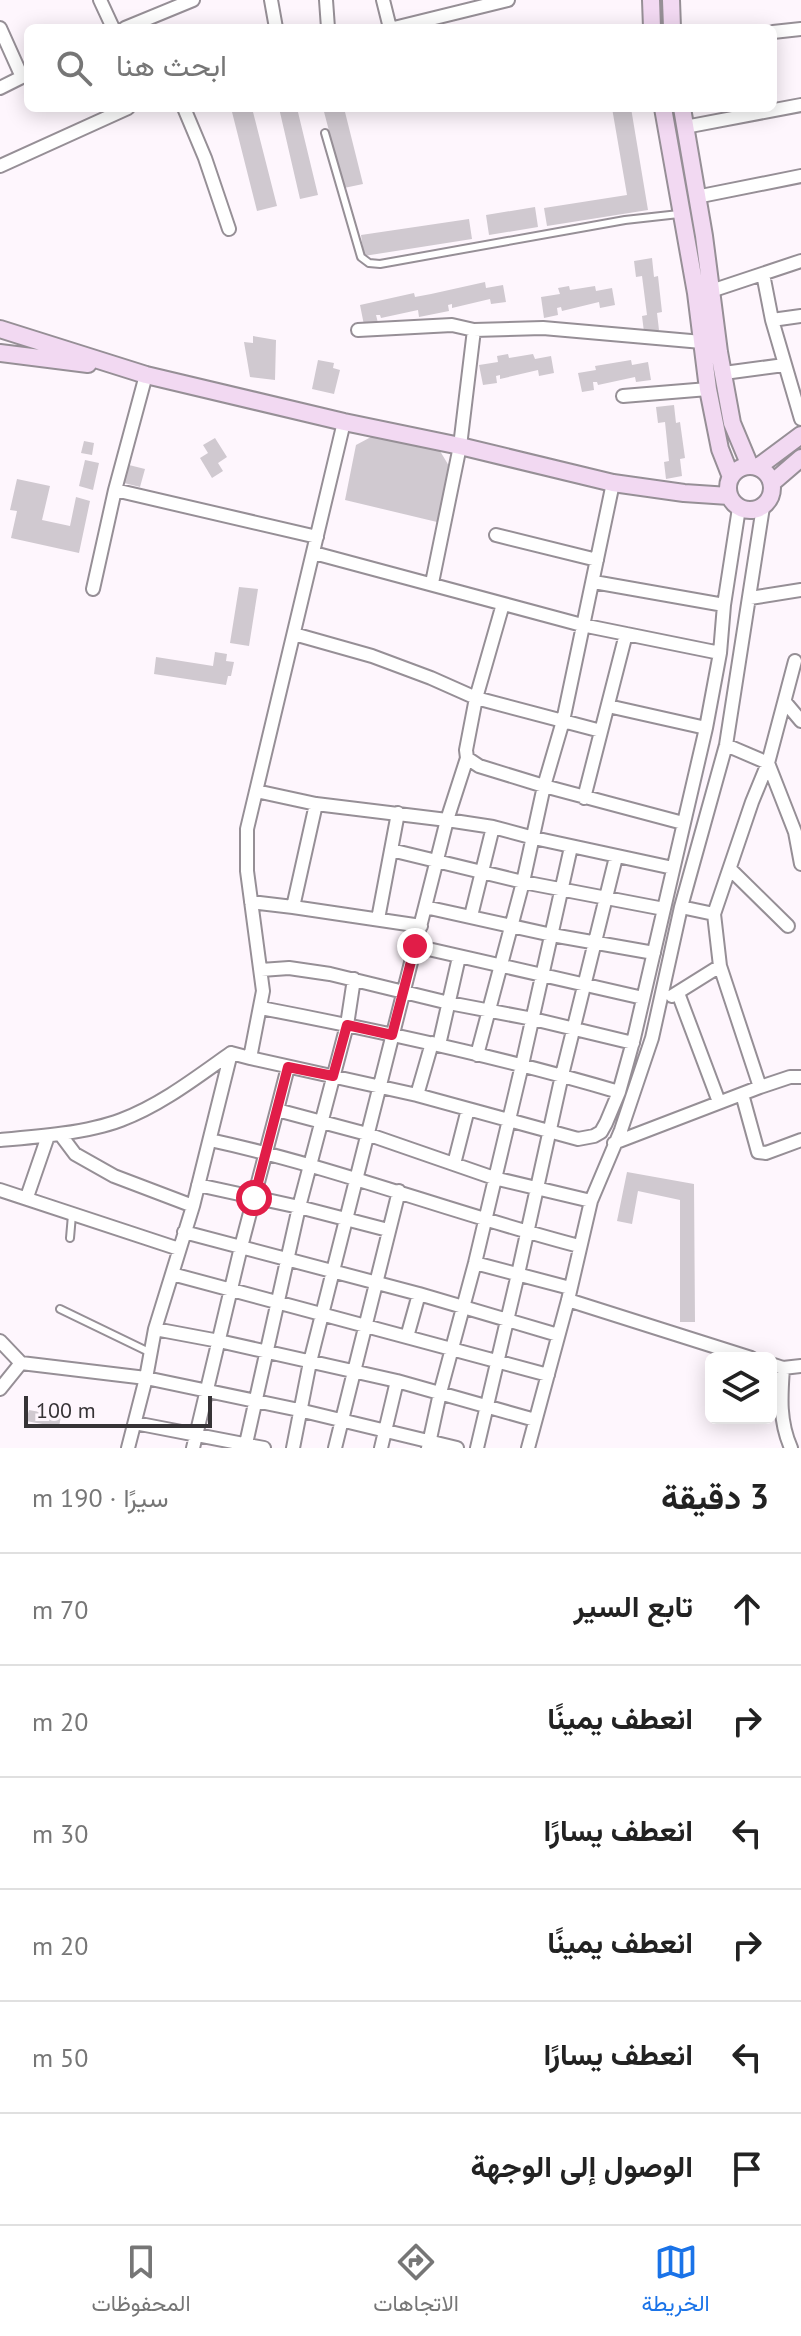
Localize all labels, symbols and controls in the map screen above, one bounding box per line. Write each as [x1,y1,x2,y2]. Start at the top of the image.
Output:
search box [24,24,777,112]
text: ابحث هنا [116,45,227,84]
icon: search [52,46,96,90]
route end [397,928,433,964]
route start [236,1180,272,1216]
map controls [705,1352,777,1424]
button: layers [705,1352,777,1424]
scale bar [24,1392,212,1428]
text: 100 m [36,1396,96,1424]
text: 3 دقيقة [661,1474,769,1518]
text: سيرًا · 190 m [32,1481,169,1514]
text: تابع السير [574,1586,693,1625]
icon: ahead [725,1587,769,1631]
text: 70 m [32,1593,88,1626]
text: انعطف يمينًا [547,1698,693,1737]
icon: right [725,1699,769,1743]
text: 20 m [32,1705,88,1738]
text: انعطف يسارًا [543,1810,693,1849]
icon: left [725,1811,769,1855]
text: 30 m [32,1817,88,1850]
text: انعطف يمينًا [547,1922,693,1961]
icon: right [725,1923,769,1967]
text: 20 m [32,1929,88,1962]
text: انعطف يسارًا [543,2034,693,2073]
icon: left [725,2035,769,2079]
text: 50 m [32,2041,88,2074]
text: الوصول إلى الوجهة [470,2146,693,2185]
icon: arrive [725,2147,769,2191]
tab: المحفوظات [91,2240,191,2323]
tab: الاتجاهات [373,2240,459,2323]
tab: الخريطة [642,2240,710,2323]

